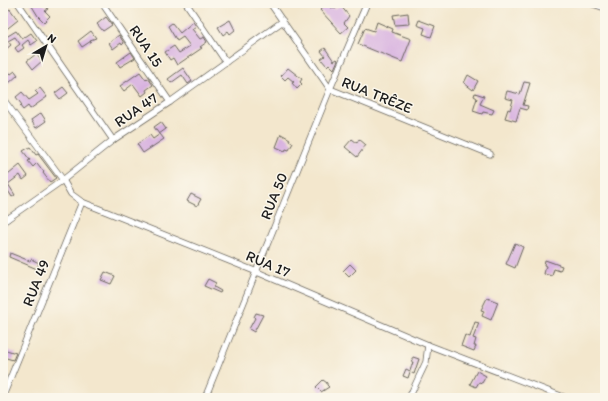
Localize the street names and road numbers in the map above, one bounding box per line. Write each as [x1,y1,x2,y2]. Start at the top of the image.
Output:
street label: RUA 15 [125,22,167,71]
street label: RUA TRÊZE [339,73,415,117]
street label: RUA 47 [111,89,162,131]
street label: RUA 50 [256,170,292,222]
street label: RUA 17 [243,247,293,282]
street label: RUA 49 [19,257,54,309]

